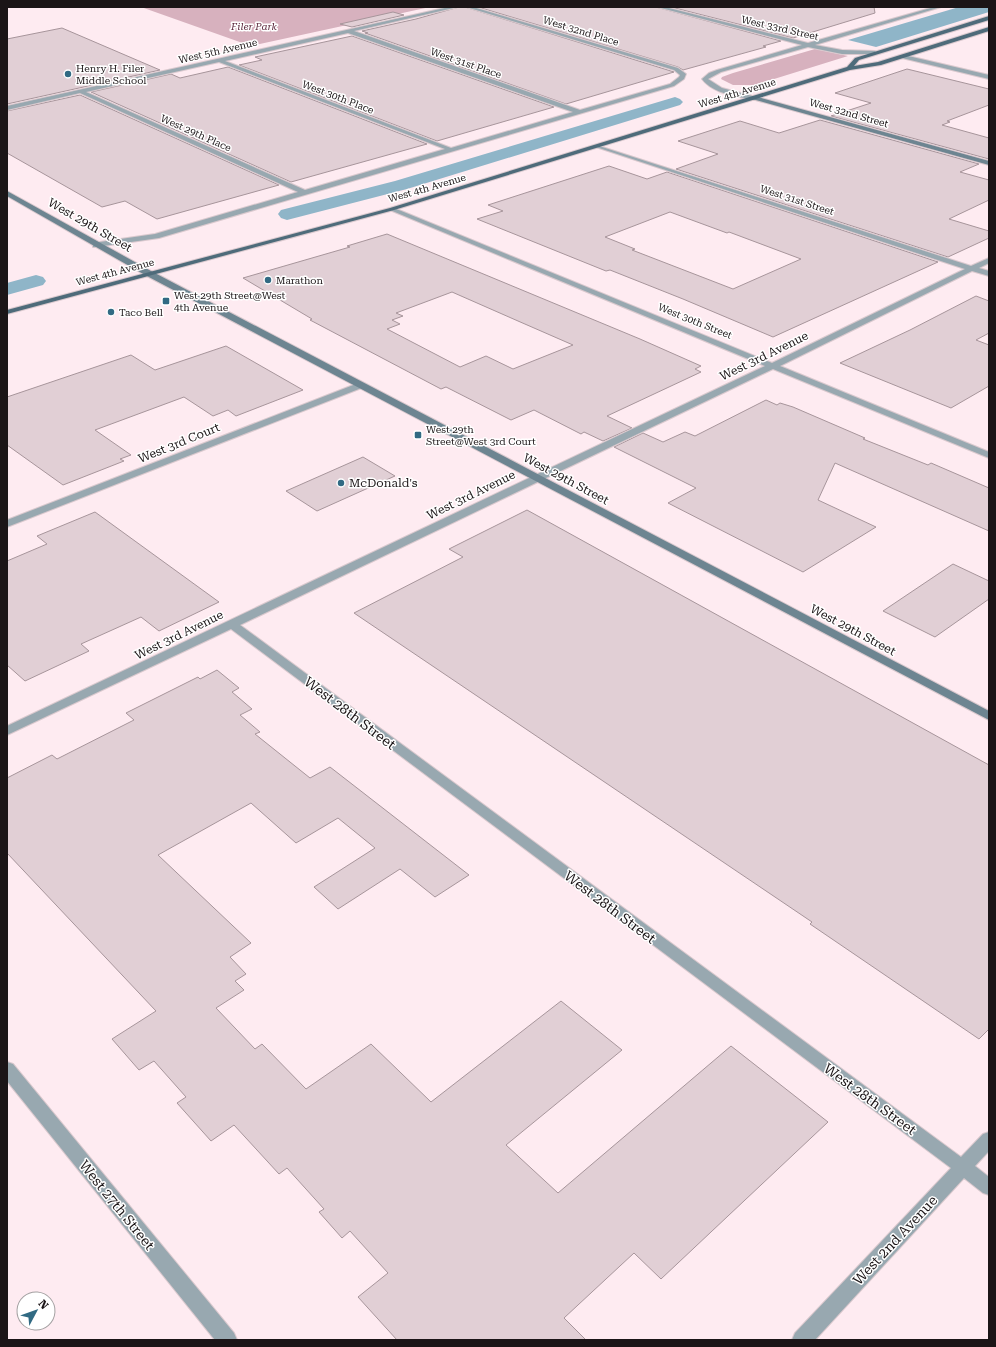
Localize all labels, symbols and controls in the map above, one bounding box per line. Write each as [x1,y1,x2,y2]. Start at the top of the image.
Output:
street label: West 32nd Place [542,14,621,48]
street label: West 33rd Street [740,14,820,42]
park label: Filer Park [230,21,277,32]
street label: West 5th Avenue [178,36,259,65]
street label: West 31st Place [429,46,503,80]
place label: Henry H. Filer Middle School [76,63,146,86]
marker: Henry H. Filer Middle School [63,69,73,79]
street label: West 4th Avenue [697,76,778,110]
street label: West 30th Place [301,78,376,116]
street label: West 32nd Street [808,96,890,130]
street label: West 29th Place [159,113,233,154]
street label: West 4th Avenue [387,171,468,204]
street label: West 31st Street [759,183,836,217]
street label: West 29th Street [46,195,135,255]
street label: West 4th Avenue [75,256,156,288]
marker: Marathon [263,275,273,285]
place label: Marathon [276,275,324,286]
place label: West 29th Street@West 4th Avenue [174,290,286,313]
marker: West 29th Street@West 4th Avenue [161,296,171,306]
street label: West 30th Street [656,301,734,341]
marker: Taco Bell [106,307,116,317]
place label: Taco Bell [119,307,163,318]
street label: West 3rd Avenue [717,328,811,384]
street label: West 3rd Court [136,420,222,466]
place label: West 29th Street@West 3rd Court [426,424,536,447]
marker: West 29th Street@West 3rd Court [413,430,423,440]
street label: West 29th Street [521,451,612,508]
street label: West 3rd Avenue [424,467,518,523]
place label: McDonald's [349,476,418,490]
marker: McDonald's [336,478,346,488]
street label: West 29th Street [808,602,899,659]
street label: West 3rd Avenue [132,607,226,663]
street label: West 28th Street [301,673,399,753]
street label: West 28th Street [561,867,659,947]
street label: West 28th Street [821,1060,919,1138]
street label: West 27th Street [76,1157,158,1253]
street label: West 2nd Avenue [849,1192,941,1288]
north arrow [16,1291,56,1331]
text: N [35,1297,51,1313]

